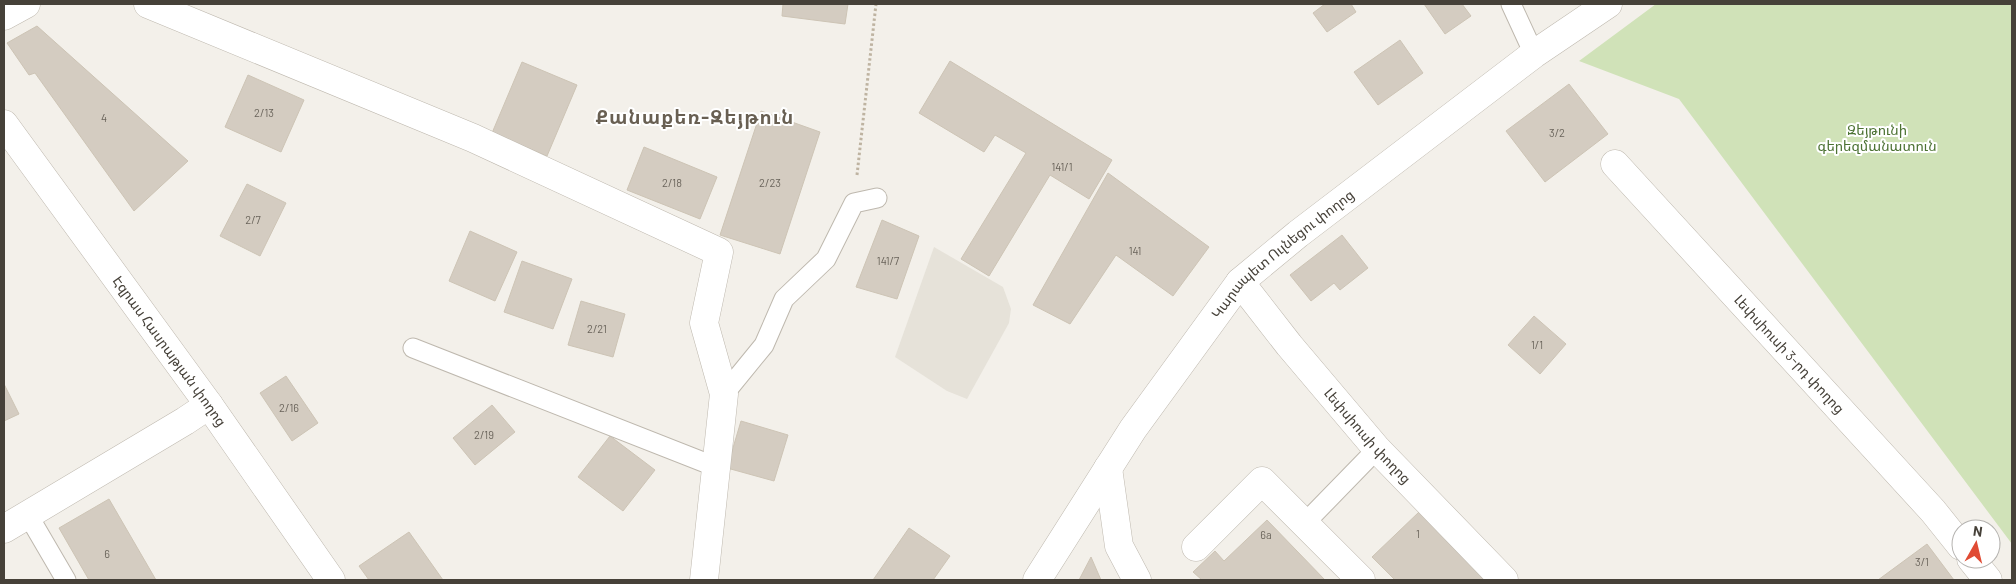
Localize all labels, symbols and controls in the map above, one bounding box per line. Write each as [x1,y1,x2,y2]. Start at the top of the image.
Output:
district label: Քանաքեռ-Զեյթուն [596,105,794,129]
house number: 2/13 [254,106,274,119]
house number: 4 [101,111,107,124]
park label: Զեյթունի գերեզմանատուն [1817,121,1937,154]
house number: 3/2 [1549,126,1565,139]
house number: 141/1 [1052,160,1073,173]
house number: 2/18 [662,176,682,189]
house number: 2/23 [759,176,781,189]
street label: Կարապետ Ուլնեցու փողոց [1207,186,1357,321]
house number: 2/7 [245,213,261,226]
house number: 141 [1129,244,1141,257]
house number: 141/7 [877,254,899,267]
street label: Էզրաս Հասրաթյան փողոց [110,272,230,429]
street label: Լեփսիուսի 3-րդ փողոց [1731,291,1848,417]
house number: 2/21 [587,322,607,335]
house number: 1/1 [1531,338,1543,351]
street label: Լեփսիուսի փողոց [1321,384,1415,487]
house number: 2/16 [279,401,299,414]
house number: 2/19 [474,428,494,441]
north arrow [1951,519,2001,569]
text: N [1972,522,1984,540]
house number: 1 [1416,527,1420,540]
house number: 6a [1260,528,1272,541]
house number: 6 [104,547,110,560]
house number: 3/1 [1915,555,1929,568]

